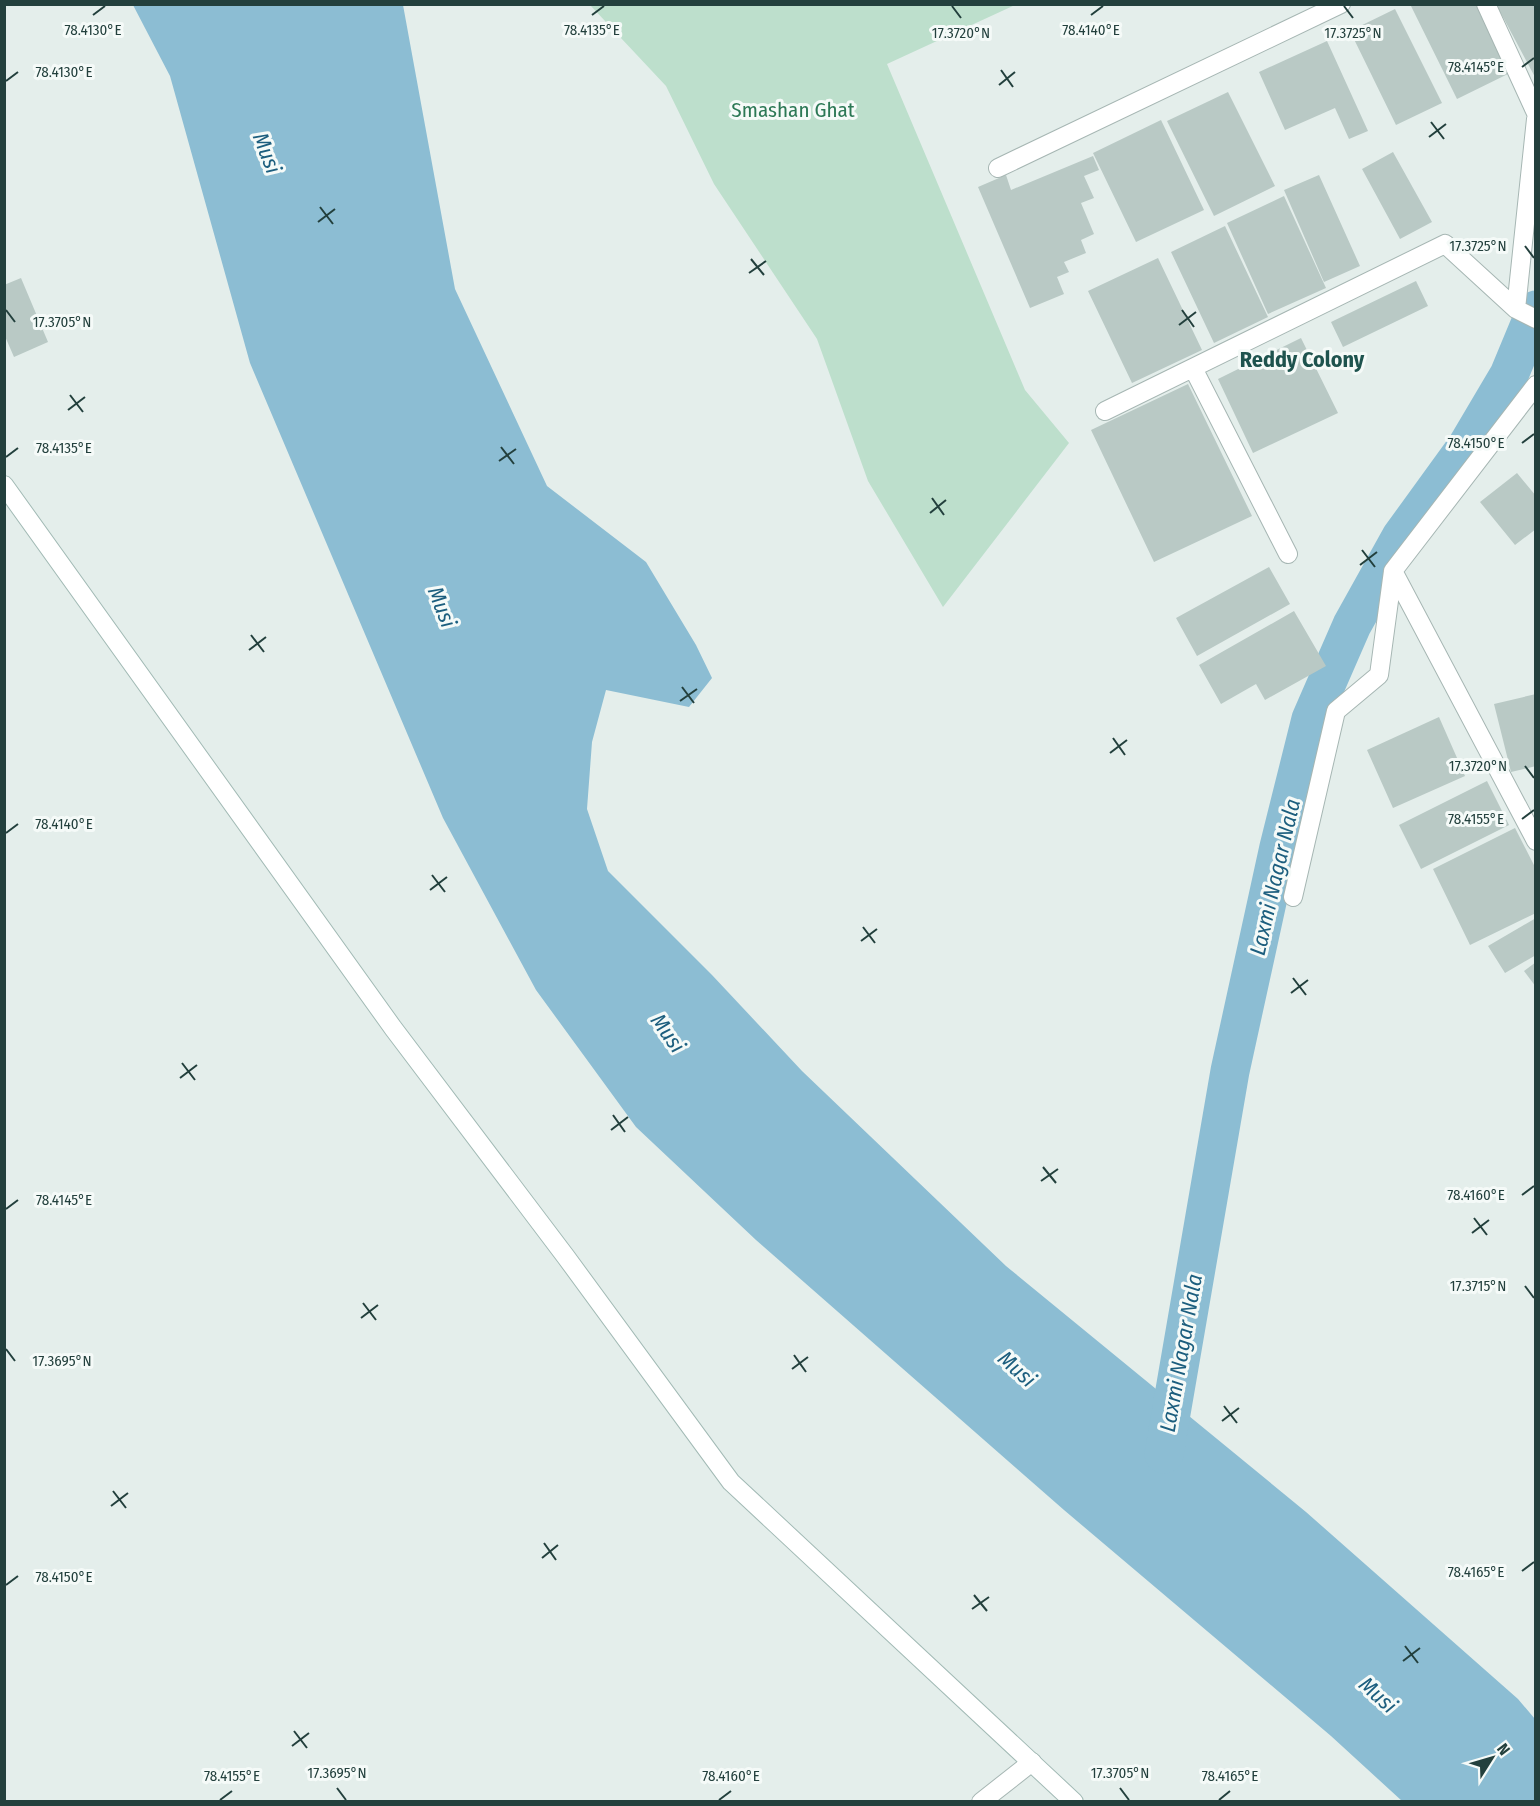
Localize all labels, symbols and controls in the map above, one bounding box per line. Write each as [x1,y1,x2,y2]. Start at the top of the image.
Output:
text: 78.4130°E [65,21,121,39]
text: 78.4135°E [564,21,620,39]
text: 78.4140°E [1062,21,1120,39]
text: 17.3720°N [932,24,990,42]
text: 17.3725°N [1324,24,1382,42]
text: 78.4145°E [1448,58,1504,76]
text: 78.4130°E [36,63,92,81]
park label: Smashan Ghat [731,97,855,123]
water label: Musi [247,129,287,178]
text: 17.3725°N [1449,237,1507,255]
text: 17.3705°N [33,313,91,331]
district label: Reddy Colony [1240,346,1365,373]
text: 78.4150°E [1447,434,1505,452]
text: 78.4135°E [36,439,92,457]
water label: Musi [422,583,462,632]
text: 17.3720°N [1449,757,1507,775]
water label: Laxmi Nagar Nala [1244,796,1306,958]
text: 78.4155°E [1448,810,1504,828]
text: 78.4140°E [35,815,93,833]
water label: Musi [645,1008,691,1058]
text: 78.4160°E [1447,1186,1505,1204]
text: 78.4145°E [36,1191,92,1209]
water label: Laxmi Nagar Nala [1154,1272,1208,1434]
text: 17.3715°N [1450,1277,1506,1295]
water label: Musi [992,1345,1042,1393]
text: 17.3695°N [32,1352,92,1370]
text: 78.4165°E [1448,1563,1504,1581]
text: 78.4150°E [35,1568,93,1586]
water label: Musi [1353,1671,1403,1719]
north arrow [1462,1728,1522,1788]
text: N [1493,1740,1514,1759]
text: 17.3695°N [307,1764,367,1782]
text: 17.3705°N [1091,1764,1149,1782]
text: 78.4155°E [204,1767,260,1785]
text: 78.4160°E [702,1767,760,1785]
text: 78.4165°E [1202,1767,1258,1785]

